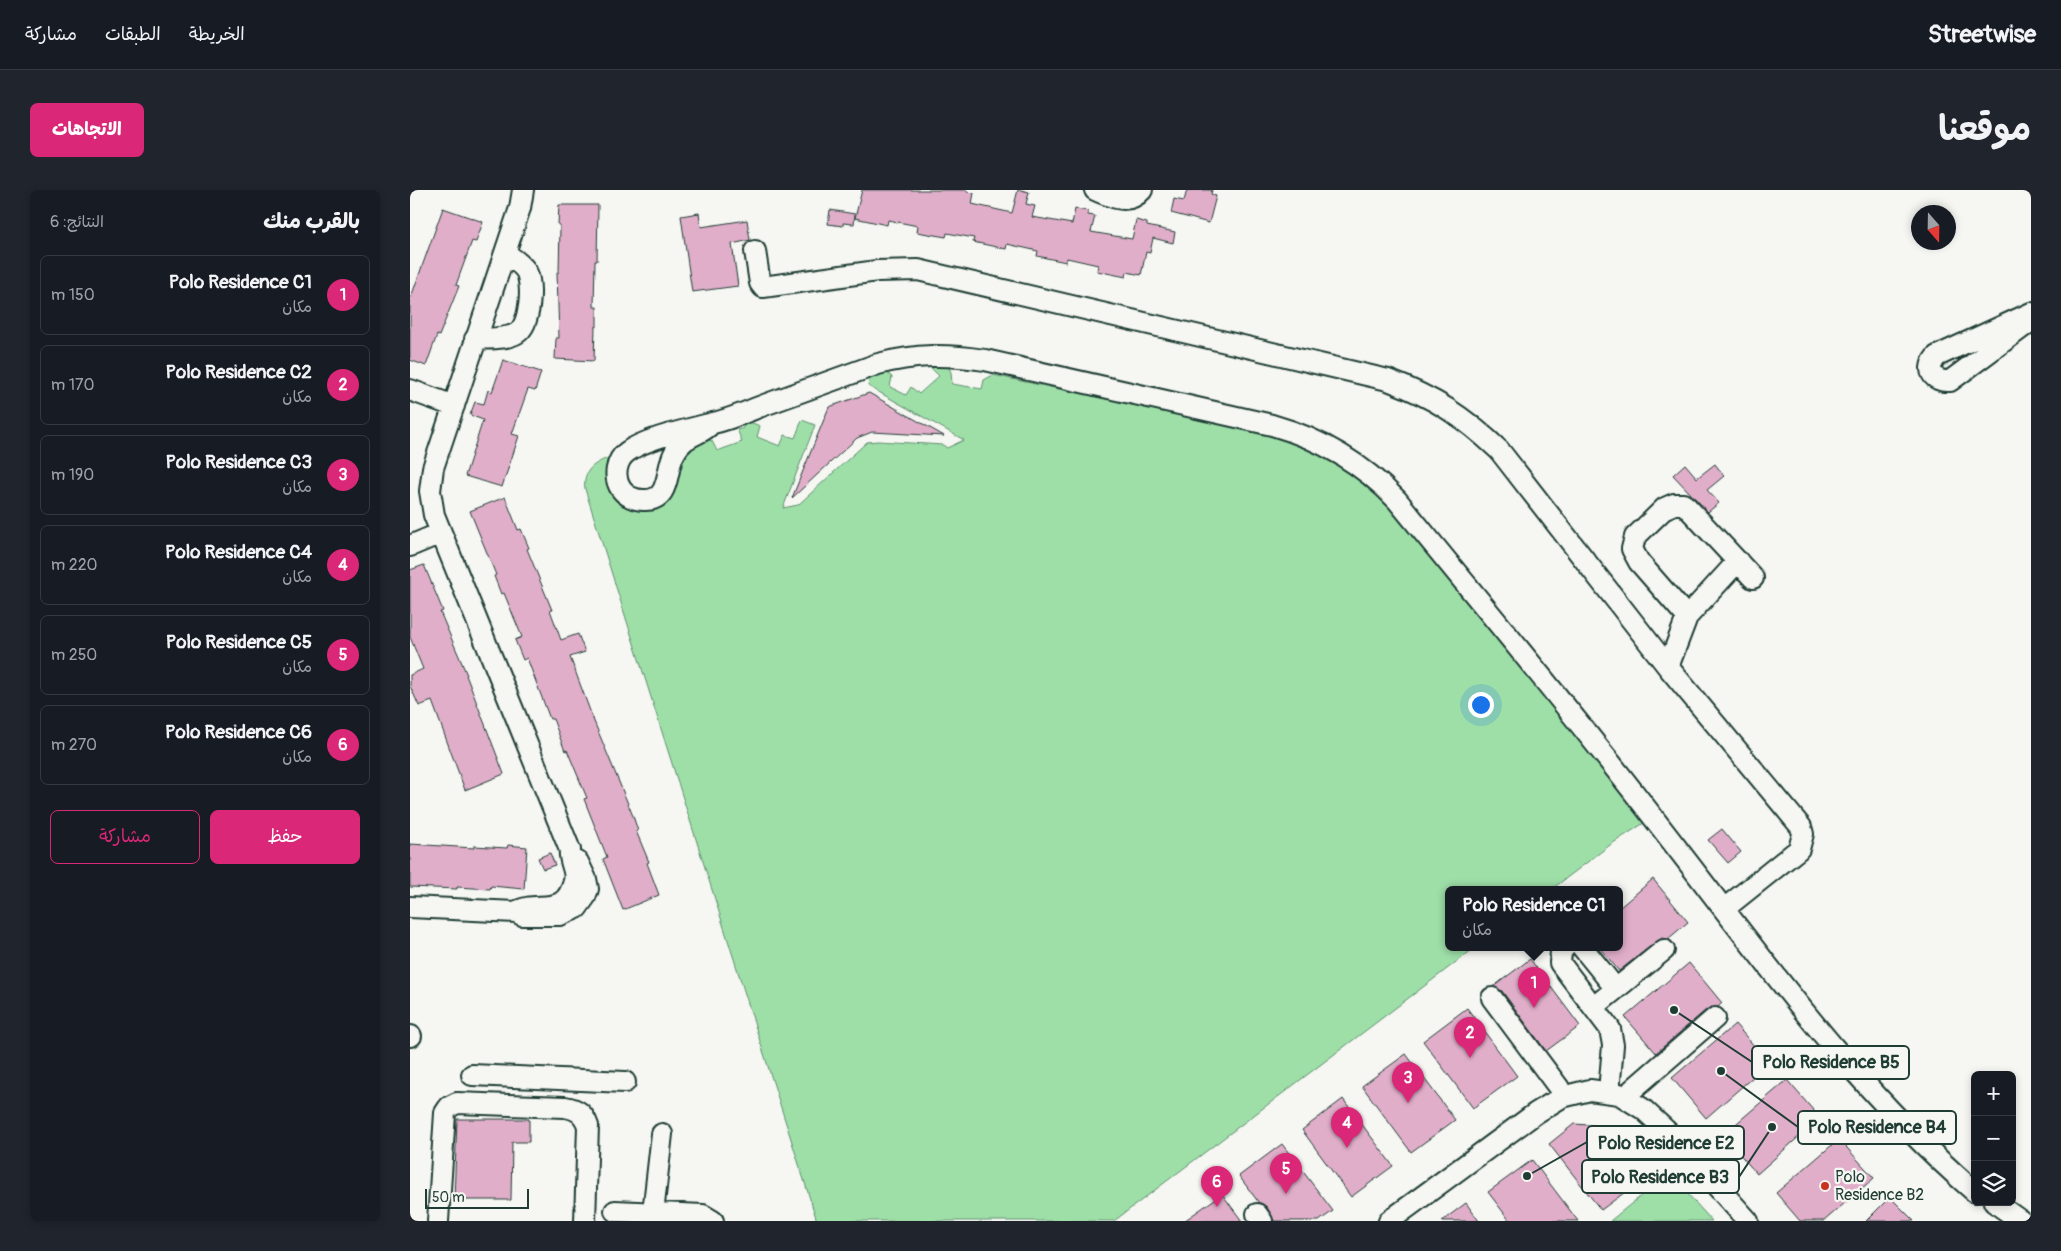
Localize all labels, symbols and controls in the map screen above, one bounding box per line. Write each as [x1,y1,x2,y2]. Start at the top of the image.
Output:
text: Streetwise [1928,20,2036,49]
text: مشاركة [25,23,77,46]
text: الطبقات [105,23,161,46]
text: الخريطة [189,23,245,46]
button: الاتجاهات [30,103,144,157]
text: موقعنا [1938,107,2031,151]
north arrow [1911,205,1956,250]
text: بالقرب منك [263,208,360,235]
text: النتائج: 6 [50,212,104,232]
text: Polo Residence C1 [169,270,312,294]
text: 150 m [51,285,95,305]
text: 1 [340,285,346,305]
text: مكان [282,297,312,317]
text: Polo Residence C2 [165,360,312,384]
text: 170 m [51,375,94,395]
text: 2 [339,375,347,395]
text: مكان [282,387,312,407]
text: Polo Residence C3 [166,450,312,474]
text: 190 m [51,465,94,485]
text: 3 [339,465,347,485]
text: مكان [282,477,312,497]
text: Polo Residence C4 [165,540,312,564]
text: 220 m [51,555,98,575]
text: 4 [338,555,348,575]
text: مكان [282,567,312,587]
text: Polo Residence C5 [166,630,312,654]
text: 250 m [51,645,97,665]
text: 5 [339,645,347,665]
text: مكان [282,657,312,677]
your location [1468,692,1494,718]
text: Polo Residence C6 [165,720,312,744]
text: 270 m [51,735,97,755]
text: 6 [338,735,348,755]
text: مكان [282,747,312,767]
button: مشاركة [50,810,200,864]
button: حفظ [210,810,360,864]
popup [1445,886,1623,951]
text: Polo Residence C1 [1462,893,1606,917]
text: مكان [1462,920,1492,940]
pin: 1 [1518,967,1550,1008]
pin: 2 [1454,1017,1486,1058]
callout: Polo Residence B5 [1752,1046,1909,1079]
text: Polo Residence B5 [1762,1051,1900,1074]
pin: 3 [1392,1062,1424,1103]
map controls [1971,1071,2016,1206]
button: + [1971,1071,2016,1116]
pin: 4 [1331,1107,1363,1148]
callout: Polo Residence B4 [1798,1111,1956,1144]
text: Polo Residence B4 [1808,1116,1947,1139]
button: − [1971,1116,2016,1161]
callout: Polo Residence E2 [1587,1126,1744,1159]
text: Polo Residence E2 [1597,1132,1735,1155]
pin: 5 [1270,1153,1302,1194]
callout: Polo Residence B3 [1582,1160,1739,1193]
button: layers [1971,1161,2016,1206]
pin: 6 [1201,1166,1233,1207]
text: Polo Residence B3 [1591,1166,1729,1189]
place label: Polo Residence B2 [1835,1167,1924,1205]
marker: Polo Residence B2 [1819,1180,1831,1192]
scale bar [425,1186,529,1209]
text: 50 m [432,1189,465,1206]

